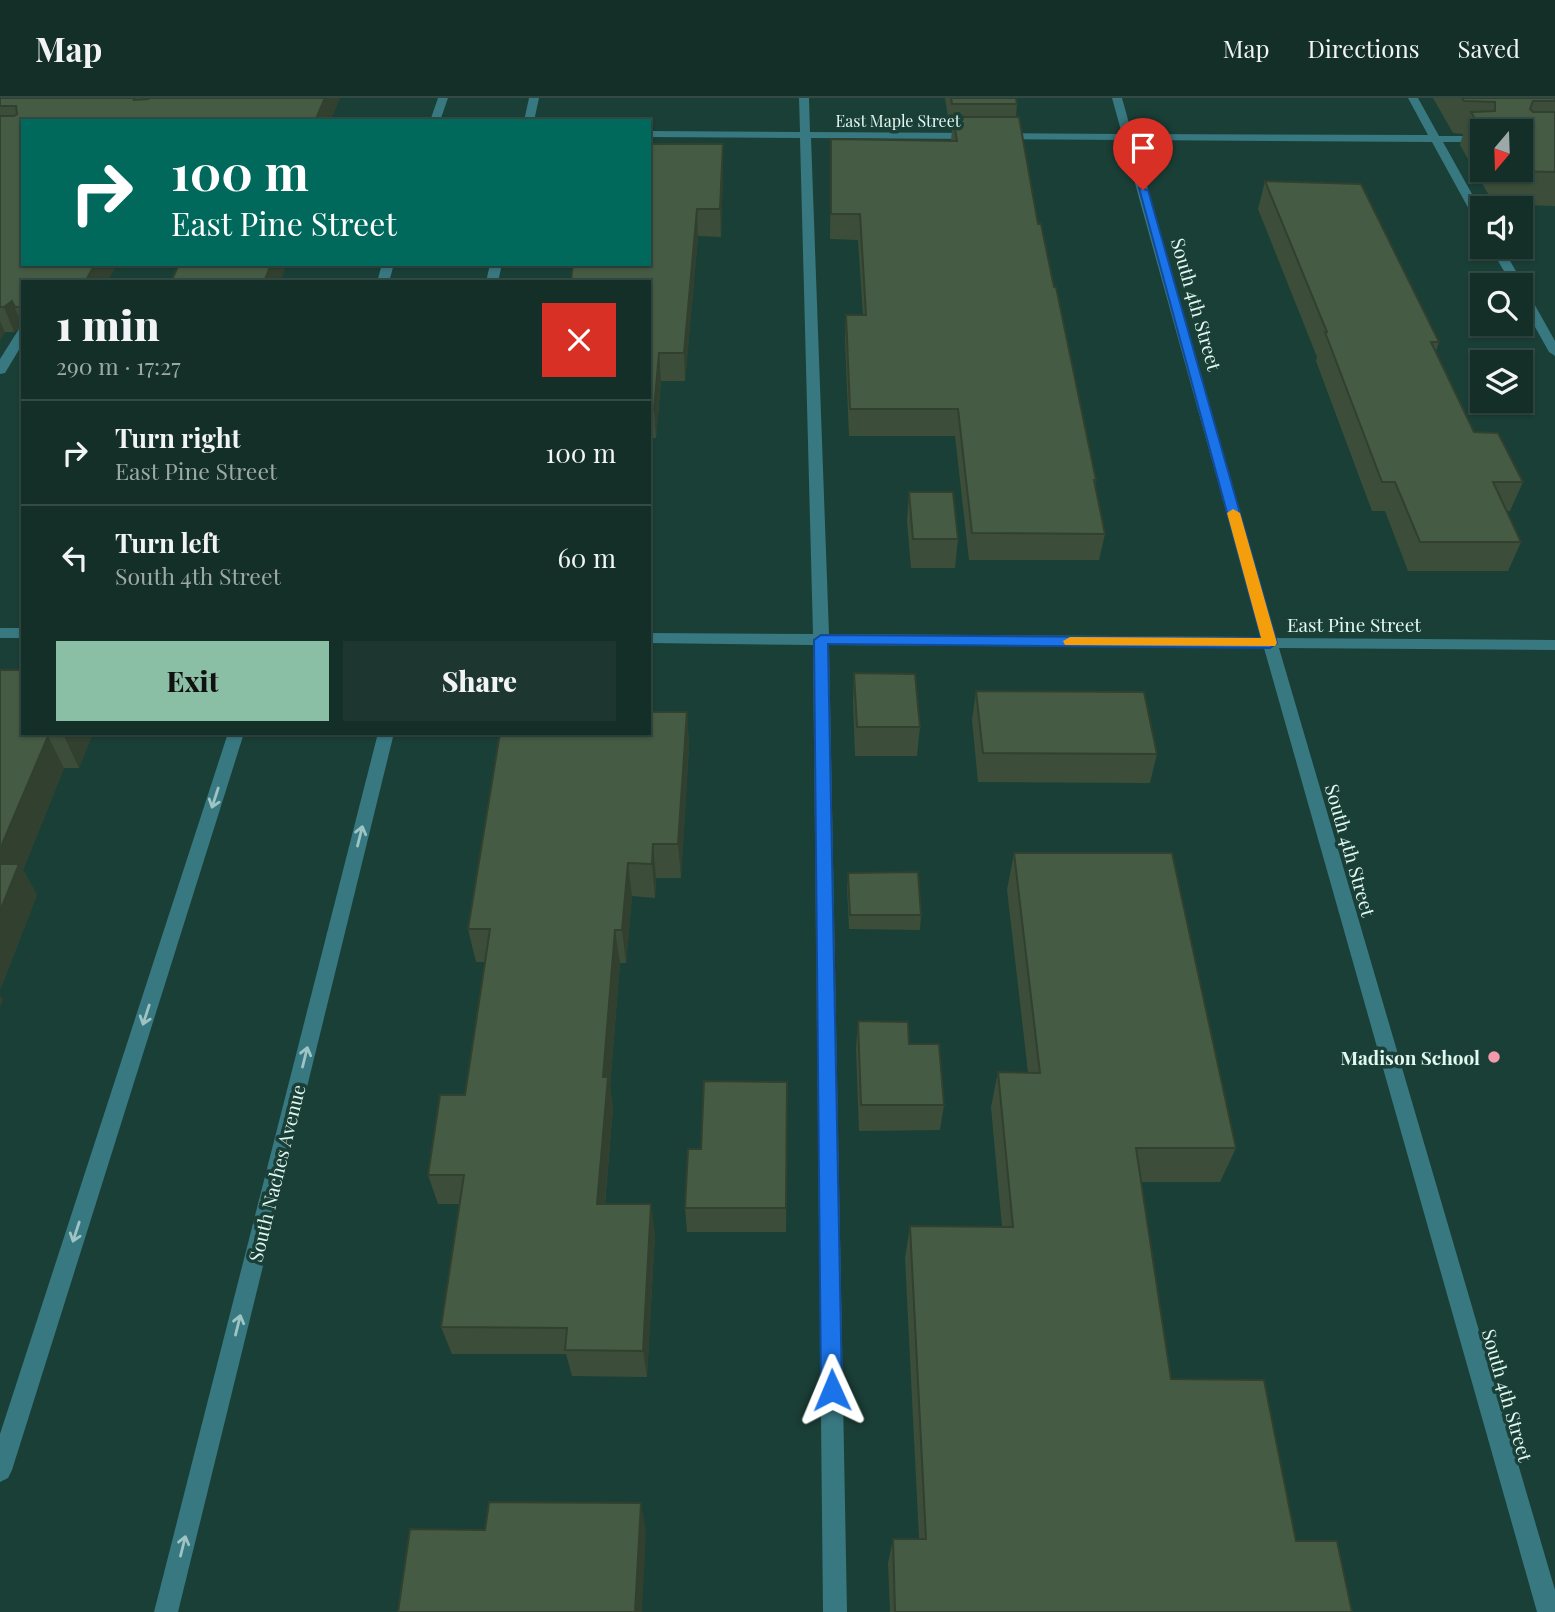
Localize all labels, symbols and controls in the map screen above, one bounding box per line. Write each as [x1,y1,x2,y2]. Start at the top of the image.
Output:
text: Map [35,26,102,70]
text: Map [1223,32,1269,64]
text: Directions [1307,32,1420,64]
text: Saved [1458,32,1520,64]
street label: East Maple Street [836,110,961,131]
pin [1113,118,1173,190]
north arrow [1470,119,1533,182]
map controls [1470,119,1533,413]
icon: arrive [1124,129,1162,167]
text: 100 m [171,138,309,203]
icon: right [56,147,147,238]
button: sound [1470,196,1533,259]
text: East Pine Street [171,201,397,244]
street label: South 4th Street [1166,235,1228,374]
button: search [1470,273,1533,336]
text: 1 min [56,296,160,352]
button: close [542,303,616,377]
text: 290 m · 17:27 [56,350,181,381]
button: layers [1470,350,1533,413]
text: Turn right [115,420,241,455]
icon: right [56,434,94,472]
text: 100 m [546,435,616,470]
text: East Pine Street [115,455,277,486]
text: Turn left [115,525,220,560]
icon: left [56,539,94,577]
text: 60 m [557,540,616,575]
text: South 4th Street [115,560,281,591]
street label: East Pine Street [1287,611,1421,637]
button: Exit [56,641,329,721]
button: Share [343,641,616,721]
street label: South 4th Street [1320,781,1382,920]
one-way arrow [208,787,221,809]
one-way arrow [354,825,367,848]
one-way arrow [139,1004,152,1026]
place label: Madison School [1340,1044,1480,1070]
one-way arrow [299,1046,312,1069]
marker: Madison School [1486,1049,1502,1065]
street label: South Naches Avenue [241,1081,311,1265]
one-way arrow [69,1220,82,1242]
one-way arrow [232,1314,245,1337]
street label: South 4th Street [1477,1326,1539,1465]
position arrow [795,1353,869,1427]
one-way arrow [177,1535,190,1558]

